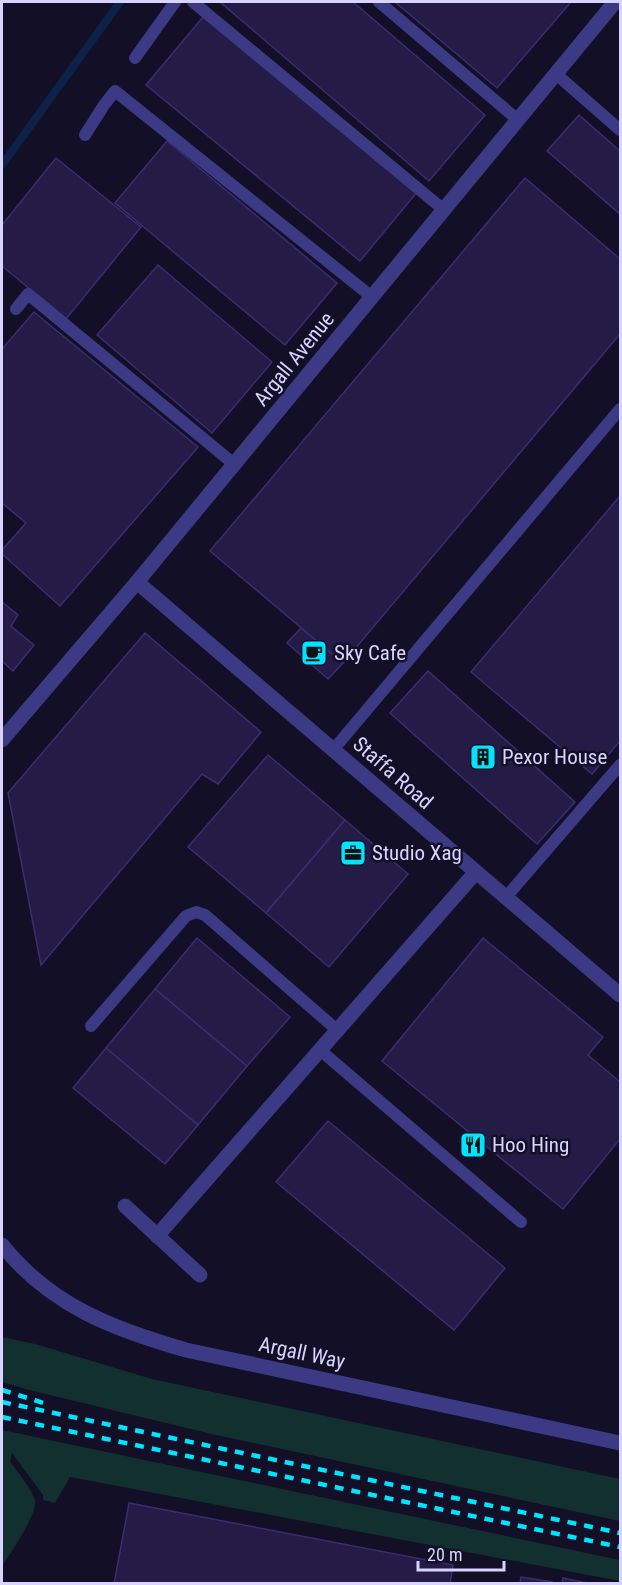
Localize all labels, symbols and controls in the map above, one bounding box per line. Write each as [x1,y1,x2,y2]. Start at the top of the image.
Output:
street label: Argall Avenue [249,307,339,411]
cafe icon: Sky Cafe [299,638,329,668]
place label: Sky Cafe [334,641,406,665]
street label: Staffa Road [348,732,438,814]
building icon: Pexor House [468,742,498,772]
place label: Pexor House [502,745,607,769]
office icon: Studio Xag [338,838,368,868]
place label: Studio Xag [372,841,462,865]
restaurant icon: Hoo Hing [458,1130,488,1160]
place label: Hoo Hing [492,1133,569,1157]
street label: Argall Way [257,1332,348,1374]
scale bar [418,1534,504,1572]
text: 20 m [427,1544,462,1565]

